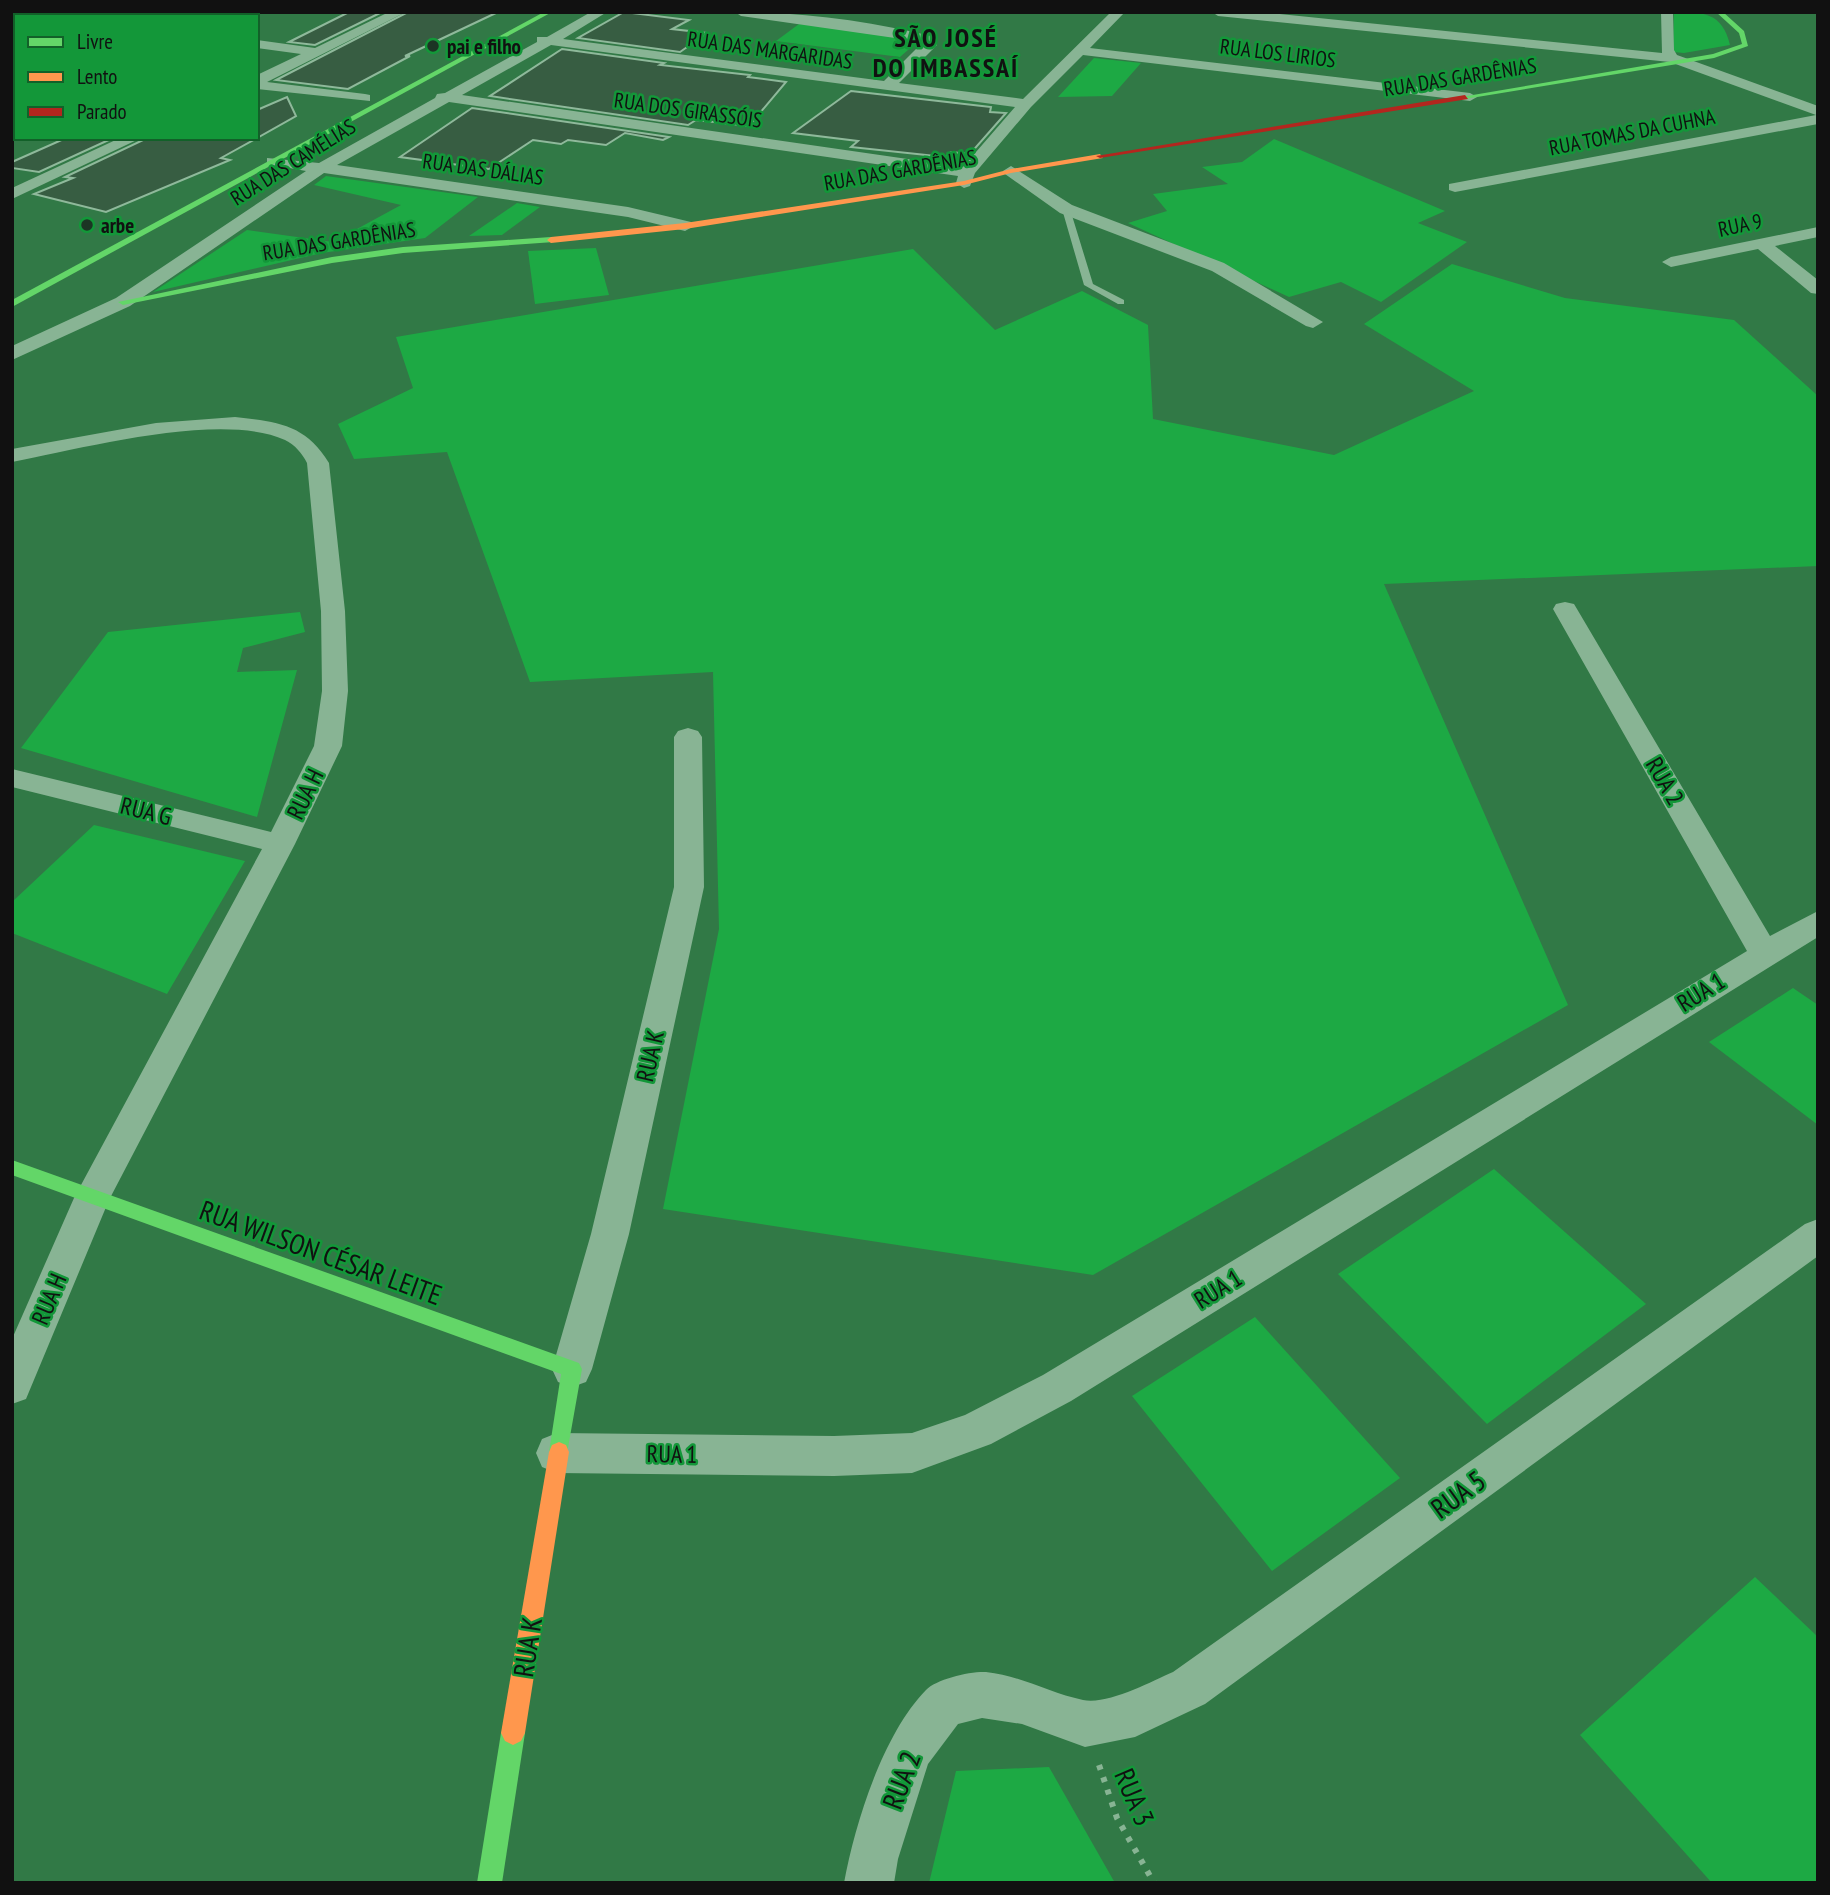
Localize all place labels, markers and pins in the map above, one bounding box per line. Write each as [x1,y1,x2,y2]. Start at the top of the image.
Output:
place label: pai e filho [447,33,521,60]
marker: pai e filho [425,38,441,54]
place label: arbe [101,212,134,239]
marker: arbe [79,217,95,233]

